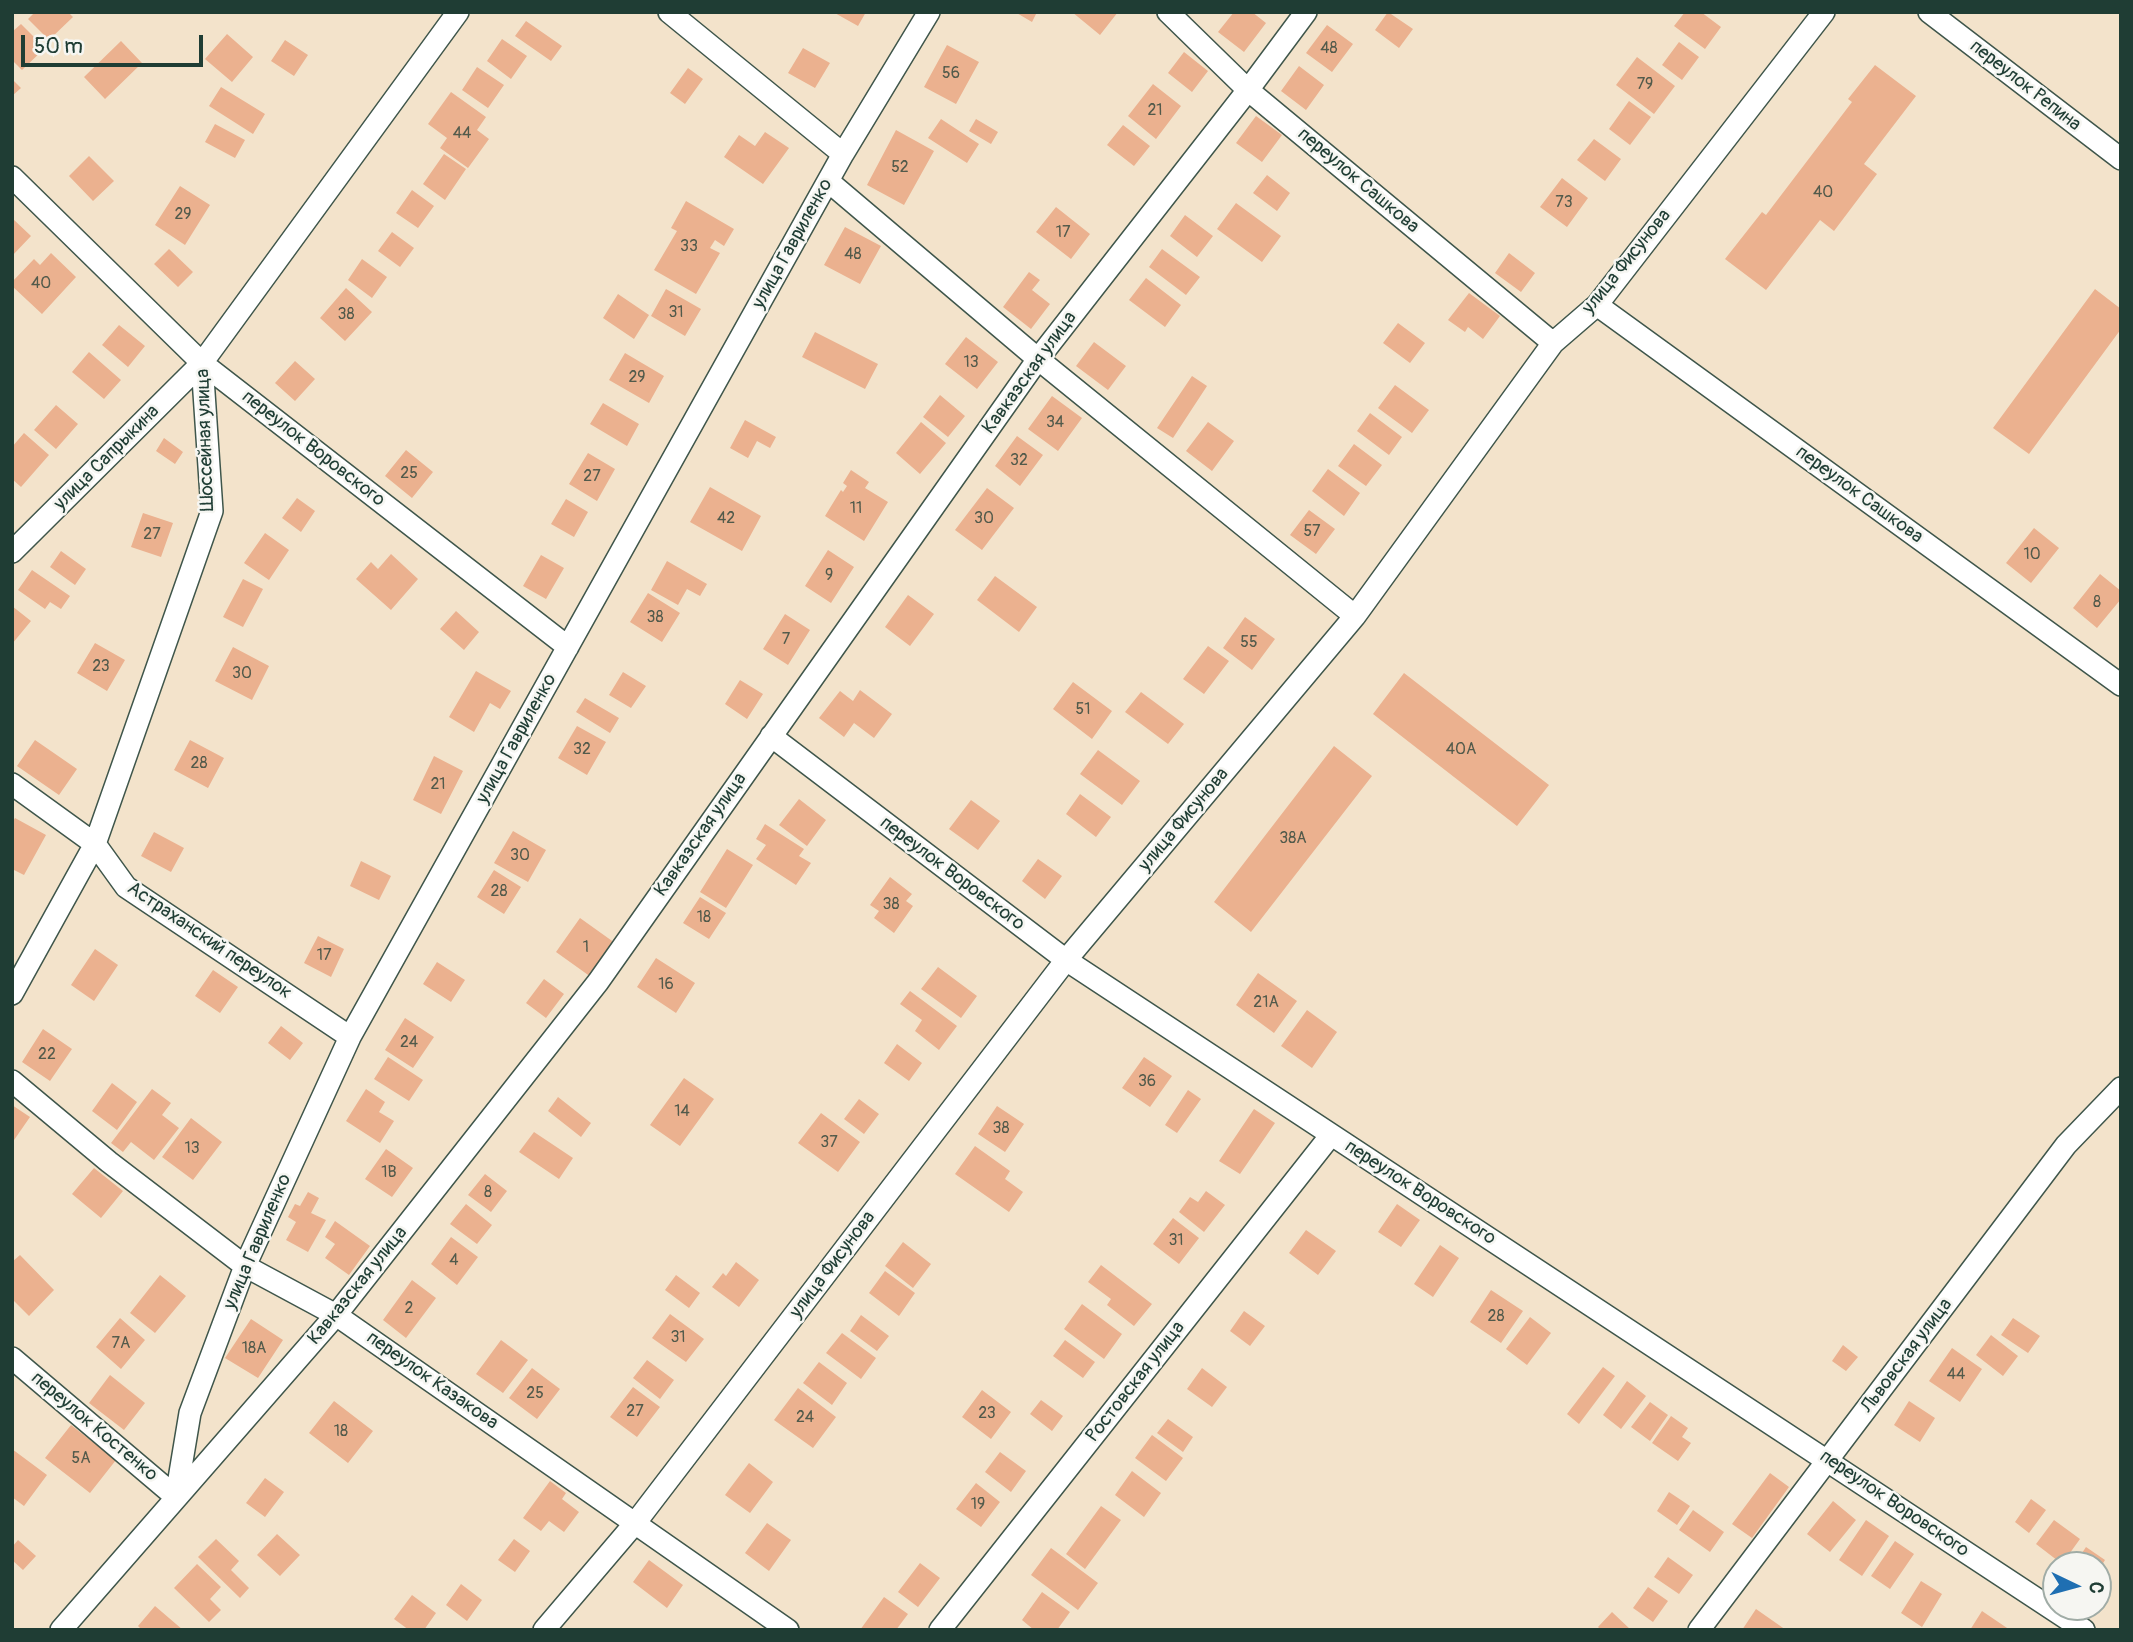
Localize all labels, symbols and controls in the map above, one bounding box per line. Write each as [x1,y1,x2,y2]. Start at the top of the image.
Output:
scale bar [24,21,206,65]
text: 50 m [34,33,83,60]
street label: переулок Репина [1965,36,2085,136]
house number: 48 [1320,39,1338,59]
house number: 56 [942,64,960,84]
house number: 79 [1637,75,1653,95]
house number: 21 [1147,101,1163,121]
street label: переулок Сашкова [1293,123,1423,239]
house number: 44 [453,124,471,144]
house number: 52 [891,158,909,178]
street label: улица Гавриленко [748,175,838,313]
house number: 40 [1813,183,1833,203]
house number: 73 [1555,193,1573,213]
house number: 29 [174,205,192,225]
street label: улица Фисунова [1578,205,1676,319]
house number: 17 [1056,223,1070,243]
house number: 33 [680,237,698,257]
house number: 48 [844,245,862,265]
house number: 40 [31,274,51,294]
house number: 31 [668,303,684,323]
house number: 38 [338,305,354,325]
street label: Кавказская улица [978,307,1082,439]
house number: 13 [963,353,979,373]
house number: 29 [628,368,646,388]
street label: Шоссейная улица [192,369,220,511]
street label: переулок Воровского [237,386,389,512]
street label: улица Сапрыкина [50,401,164,515]
house number: 34 [1046,413,1064,433]
street label: переулок Сашкова [1791,441,1927,549]
house number: 32 [1010,451,1028,471]
house number: 25 [400,464,418,484]
house number: 27 [583,467,601,487]
house number: 11 [850,499,862,519]
house number: 42 [717,509,735,529]
house number: 30 [974,509,994,529]
house number: 57 [1303,522,1321,542]
house number: 27 [143,525,161,545]
house number: 10 [2023,545,2041,565]
house number: 9 [825,566,833,586]
house number: 8 [2093,593,2101,613]
house number: 38 [647,608,663,628]
house number: 7 [782,630,790,650]
house number: 55 [1240,633,1258,653]
house number: 23 [92,657,110,677]
house number: 30 [232,664,252,684]
street label: улица Гавриленко [472,670,562,808]
house number: 51 [1076,700,1090,720]
house number: 32 [573,740,591,760]
house number: 40А [1446,740,1476,760]
house number: 28 [190,754,208,774]
street label: улица Фисунова [1134,764,1234,876]
street label: Кавказская улица [650,769,752,901]
house number: 21 [430,775,446,795]
street label: переулок Воровского [875,812,1029,936]
house number: 38А [1279,829,1307,849]
house number: 30 [510,846,530,866]
street label: Астраханский переулок [122,877,296,1005]
house number: 28 [490,882,508,902]
house number: 38 [883,895,899,915]
house number: 18 [697,908,711,928]
house number: 1 [583,938,589,958]
house number: 17 [317,946,331,966]
house number: 16 [658,975,674,995]
house number: 21А [1253,993,1279,1013]
house number: 24 [400,1033,418,1053]
house number: 22 [38,1045,56,1065]
house number: 36 [1138,1072,1156,1092]
house number: 14 [674,1102,690,1122]
house number: 38 [993,1119,1009,1139]
house number: 37 [820,1133,838,1153]
street label: переулок Воровского [1340,1136,1500,1250]
house number: 13 [184,1139,200,1159]
house number: 1В [381,1163,397,1183]
street label: улица Гавриленко [219,1171,297,1313]
house number: 8 [484,1183,492,1203]
street label: улица Фисунова [785,1207,881,1323]
street label: Кавказская улица [303,1222,413,1350]
house number: 31 [1168,1231,1184,1251]
house number: 4 [449,1251,459,1271]
street label: Львовская улица [1856,1294,1958,1418]
house number: 2 [405,1299,413,1319]
house number: 28 [1487,1307,1505,1327]
street label: Ростовская улица [1082,1317,1190,1447]
street label: переулок Казакова [362,1327,502,1435]
house number: 31 [670,1328,686,1348]
house number: 7А [112,1334,130,1354]
house number: 18А [242,1339,266,1359]
house number: 44 [1947,1365,1965,1385]
street label: переулок Костенко [26,1367,162,1487]
house number: 25 [526,1384,544,1404]
house number: 27 [626,1402,644,1422]
house number: 23 [978,1404,996,1424]
house number: 24 [796,1408,814,1428]
house number: 18 [334,1422,348,1442]
street label: переулок Воровского [1815,1446,1973,1562]
house number: 5А [71,1449,91,1469]
house number: 19 [971,1495,985,1515]
north arrow [2042,1551,2112,1621]
text: С [2083,1581,2108,1595]

